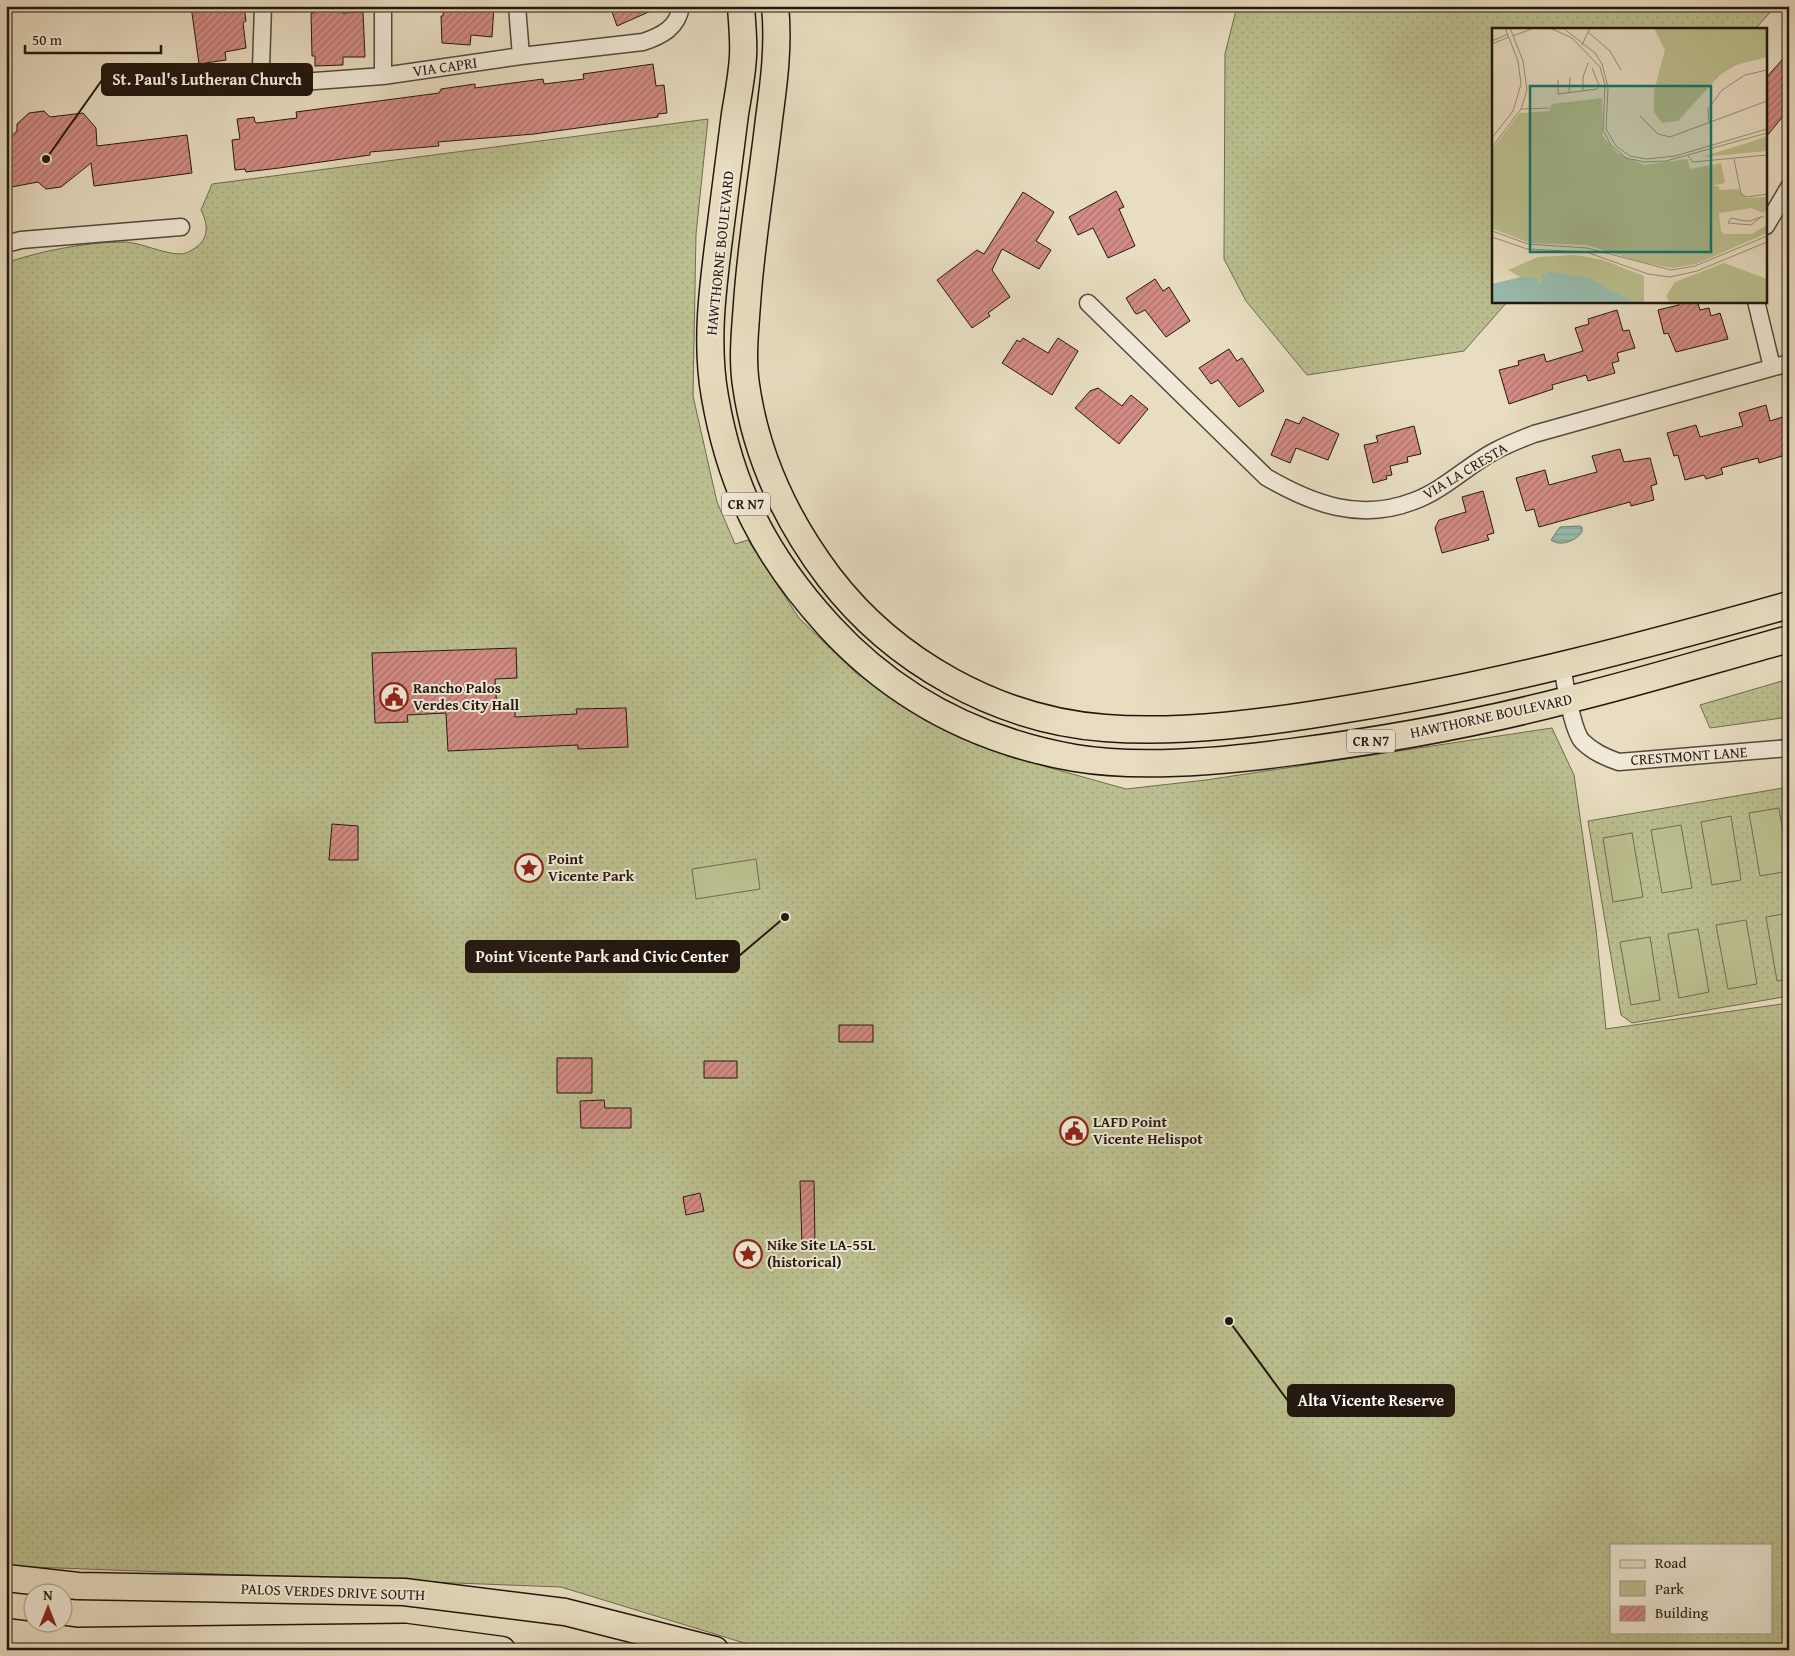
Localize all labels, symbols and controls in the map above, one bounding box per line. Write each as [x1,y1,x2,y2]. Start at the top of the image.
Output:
scale bar [25,22,161,54]
inset map [1492,28,1768,302]
text: 50 m [32,29,63,50]
street label: VIA CAPRI [411,52,479,81]
callout: St. Paul's Lutheran Church [102,64,312,95]
text: St. Paul's Lutheran Church [112,67,302,91]
street label: HAWTHORNE BOULEVARD [700,170,739,336]
street label: VIA LA CRESTA [1419,437,1511,504]
road number: CR N7 [722,492,770,516]
place label: Rancho Palos Verdes City Hall [413,677,520,715]
public building icon: Rancho Palos Verdes City Hall [379,682,409,712]
street label: HAWTHORNE BOULEVARD [1408,688,1574,743]
road number: CR N7 [1347,729,1395,752]
street label: CRESTMONT LANE [1630,741,1748,770]
place label: Point Vicente Park [548,848,634,886]
place icon: Point Vicente Park [514,853,544,883]
callout: Point Vicente Park and Civic Center [466,941,739,972]
text: Point Vicente Park and Civic Center [475,944,729,968]
place label: LAFD Point Vicente Helispot [1093,1111,1203,1149]
public building icon: LAFD Point Vicente Helispot [1059,1116,1089,1146]
place label: Nike Site LA-55L (historical) [767,1234,876,1272]
place icon: Nike Site LA-55L (historical) [733,1239,763,1269]
callout: Alta Vicente Reserve [1288,1385,1454,1416]
text: Alta Vicente Reserve [1298,1388,1444,1412]
legend [1610,1544,1772,1634]
text: Road [1655,1552,1686,1573]
street label: PALOS VERDES DRIVE SOUTH [240,1578,426,1605]
text: Park [1655,1578,1684,1599]
north arrow [22,1584,72,1634]
text: N [43,1585,53,1605]
text: Building [1655,1602,1709,1623]

